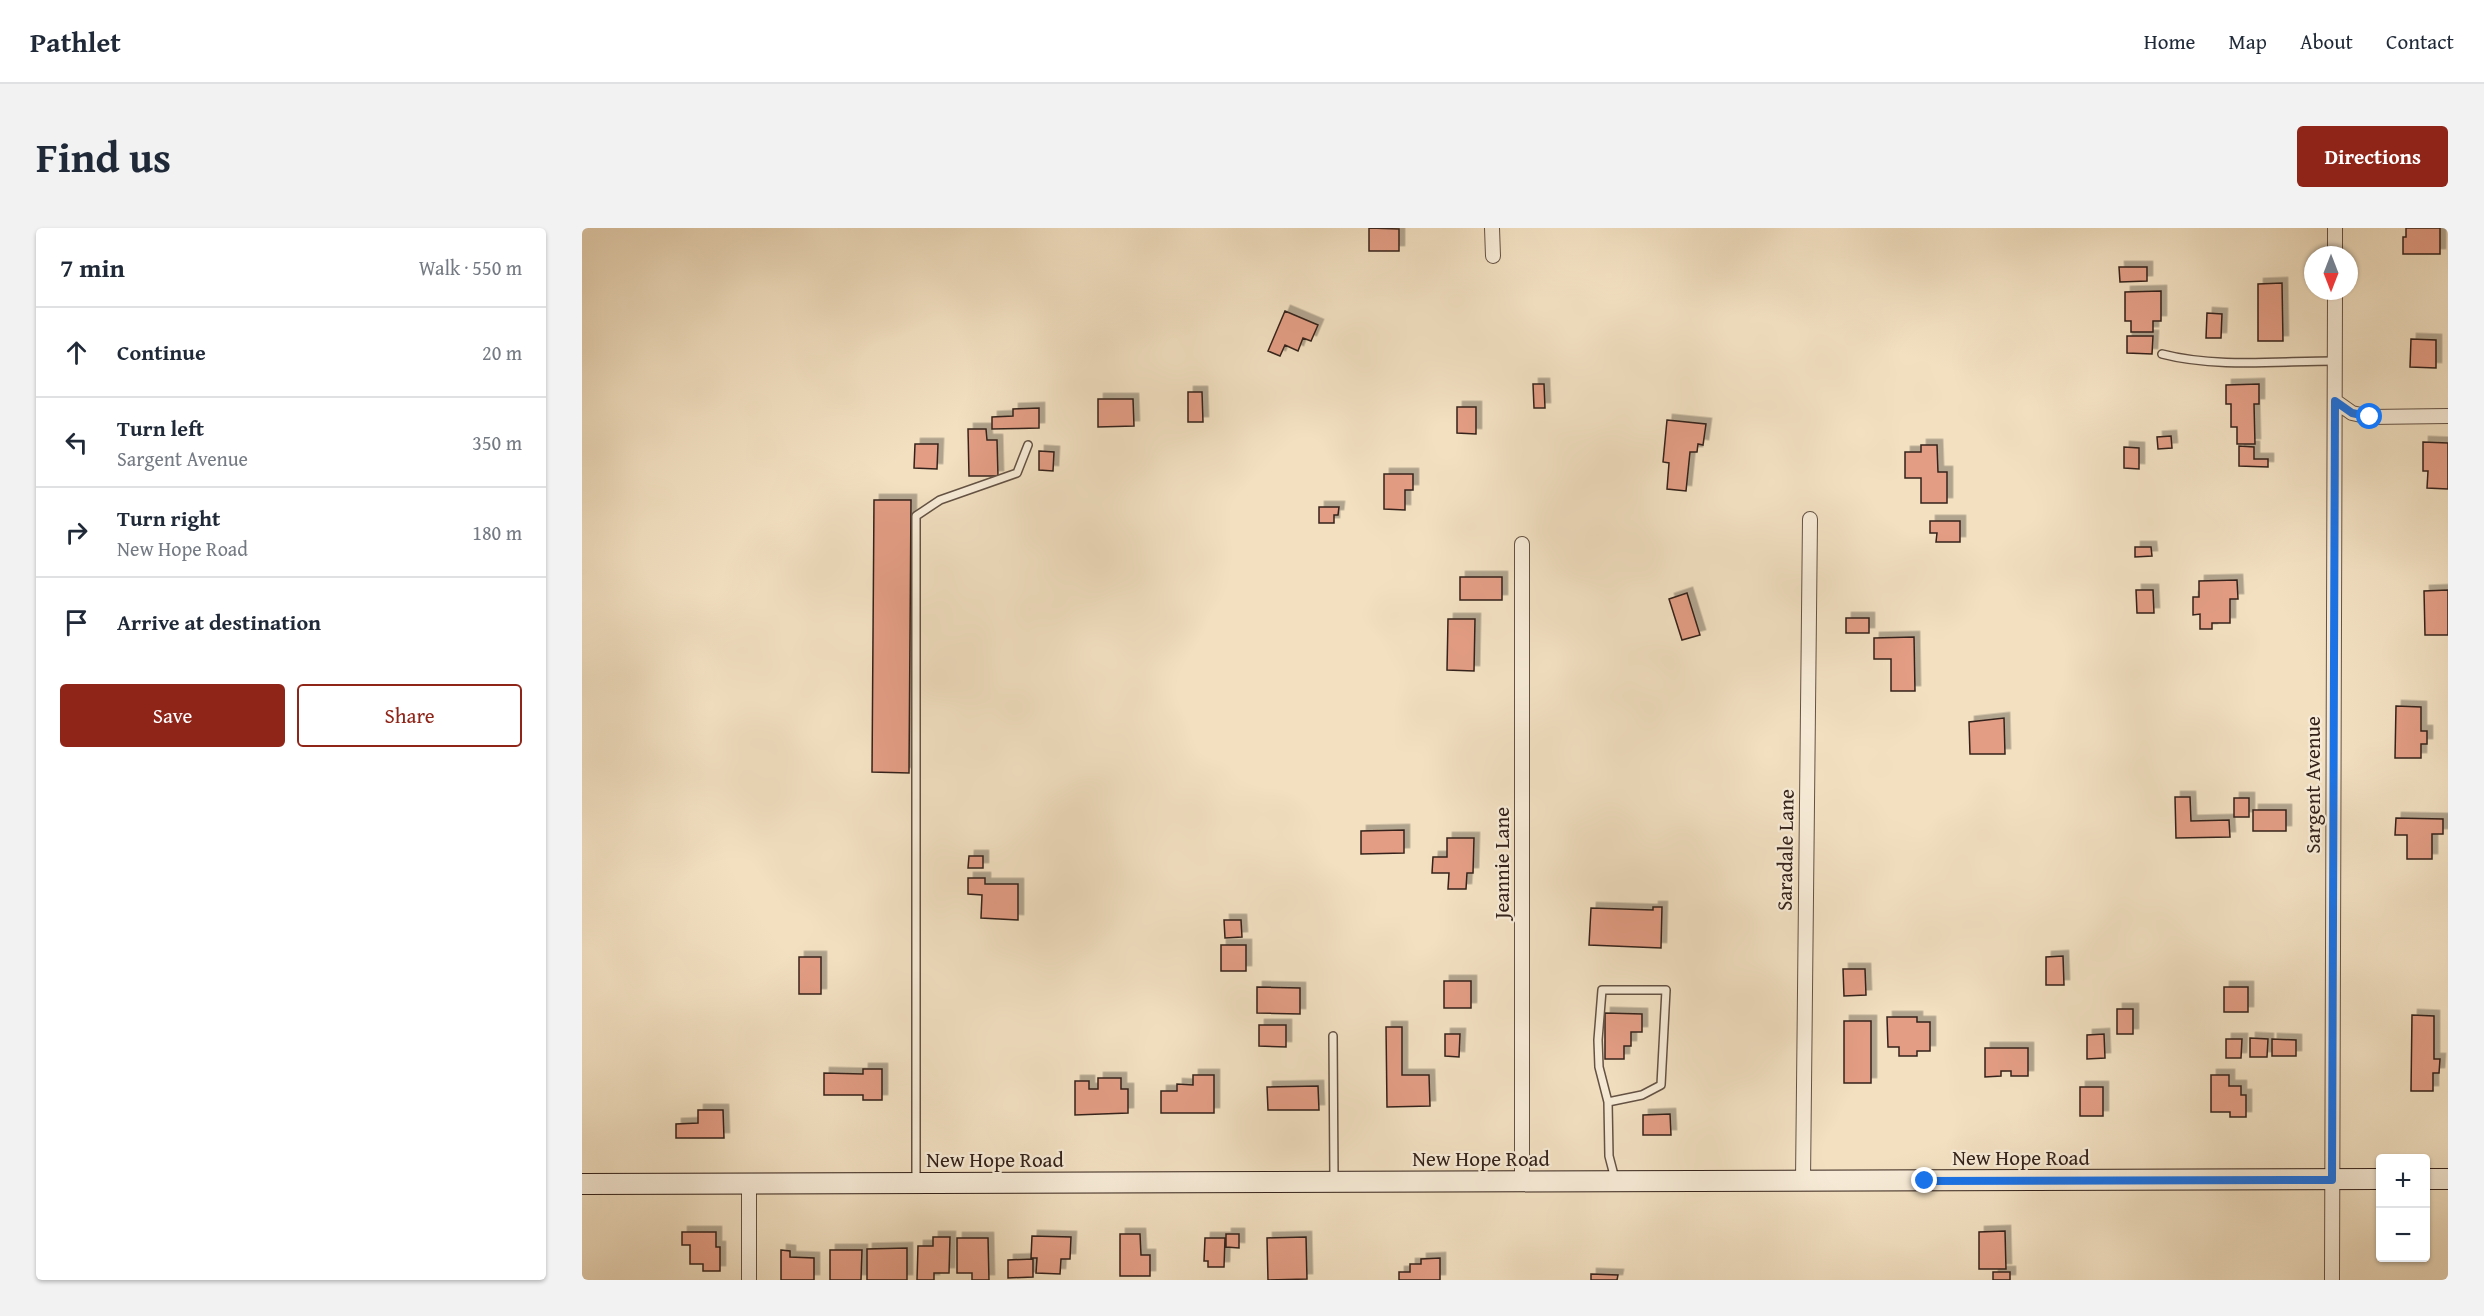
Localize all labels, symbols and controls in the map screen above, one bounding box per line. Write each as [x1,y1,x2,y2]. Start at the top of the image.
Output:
text: Pathlet [30,21,121,62]
text: Home [2144,26,2195,57]
text: Map [2228,26,2267,57]
text: About [2300,26,2353,57]
text: Contact [2386,26,2454,57]
text: Find us [36,126,171,187]
button: Directions [2297,126,2448,187]
north arrow [2304,246,2358,300]
text: 7 min [60,248,125,287]
text: Walk · 550 m [419,253,522,282]
icon: ahead [60,336,93,369]
text: Continue [117,336,206,368]
text: 20 m [482,338,522,367]
route start [2356,403,2382,429]
text: Turn left [117,412,204,444]
icon: left [60,426,93,459]
text: 350 m [472,428,522,457]
text: Sargent Avenue [117,444,248,473]
text: Turn right [117,502,220,534]
icon: right [60,516,93,549]
text: 180 m [472,518,522,547]
text: New Hope Road [117,534,248,563]
icon: arrive [60,606,93,639]
text: Arrive at destination [117,606,321,638]
button: Save [60,684,285,747]
button: Share [297,684,522,747]
street label: Sargent Avenue [2297,716,2328,854]
street label: Saradale Lane [1768,789,1802,911]
street label: Jeannie Lane [1486,807,1517,922]
street label: New Hope Road [1952,1142,2091,1173]
street label: New Hope Road [1412,1143,1551,1174]
street label: New Hope Road [926,1144,1065,1175]
map controls [2376,1154,2430,1262]
button: + [2376,1154,2430,1208]
route end [1911,1167,1937,1193]
button: − [2376,1208,2430,1262]

